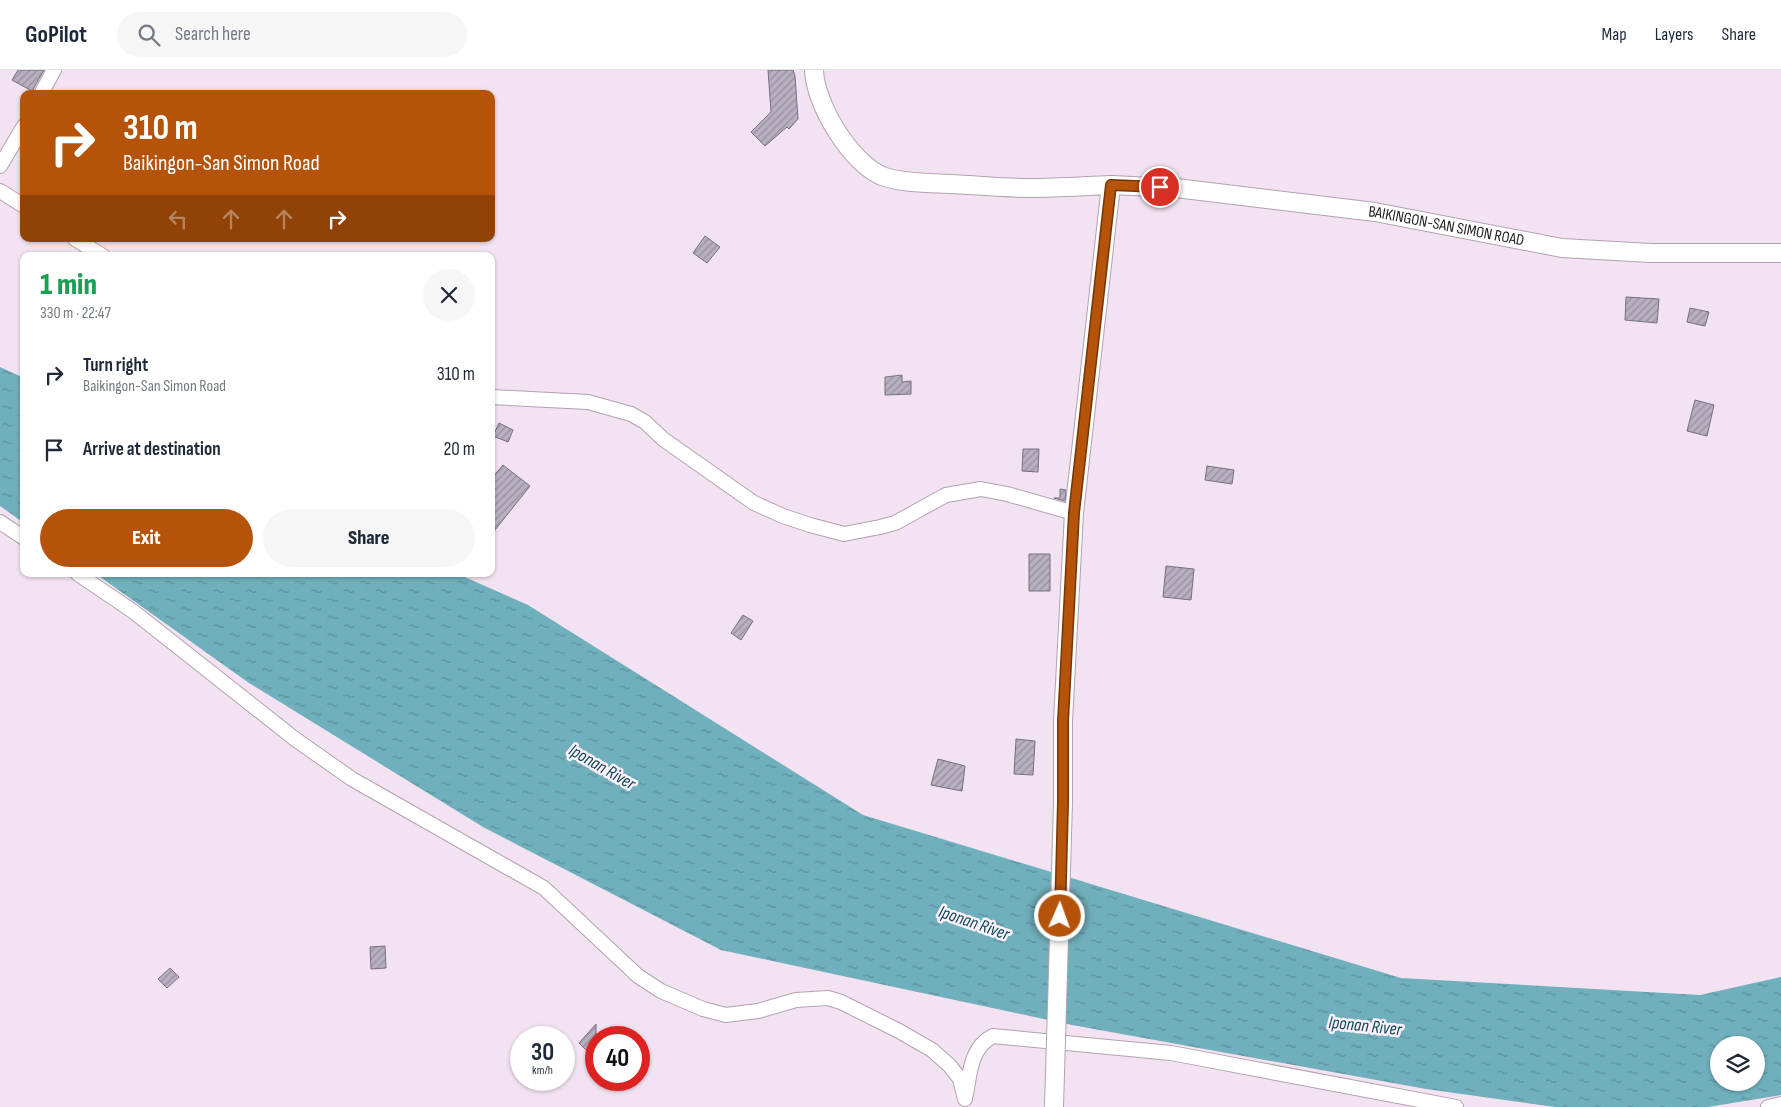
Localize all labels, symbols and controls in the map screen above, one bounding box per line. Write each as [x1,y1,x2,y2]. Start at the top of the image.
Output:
search box [117,12,467,57]
text: GoPilot [25,20,87,49]
icon: search [135,21,163,49]
text: Search here [175,23,251,46]
text: Map [1602,24,1627,45]
text: Layers [1655,24,1694,45]
text: Share [1722,24,1756,45]
text: 310 m [123,107,198,150]
icon: right [40,110,105,175]
text: Baikingon-San Simon Road [123,150,320,177]
pin [1139,166,1181,208]
icon: arrive [1146,173,1174,201]
street label: BAIKINGON-SAN SIMON ROAD [1367,202,1526,250]
icon: left [164,205,192,233]
icon: ahead [217,205,245,233]
icon: ahead [270,205,298,233]
icon: right [323,205,351,233]
text: 1 min [40,267,97,303]
button: close [423,269,475,321]
text: 330 m · 22:47 [40,304,111,323]
text: Turn right [83,354,148,377]
icon: right [40,361,68,389]
text: 310 m [437,363,475,386]
text: Baikingon-San Simon Road [83,377,226,396]
icon: arrive [40,436,68,464]
text: Arrive at destination [83,438,221,461]
text: 20 m [443,438,475,461]
button: Exit [40,509,253,567]
button: Share [263,509,475,567]
water label: Iponan River [565,740,640,795]
position arrow [1033,889,1085,941]
water label: Iponan River [936,901,1013,945]
water label: Iponan River [1327,1012,1404,1040]
speed limit sign: 40 [585,1026,650,1091]
map controls [1710,1036,1765,1091]
button: layers [1710,1036,1765,1091]
text: 30 [531,1037,554,1068]
text: km/h [532,1063,553,1078]

